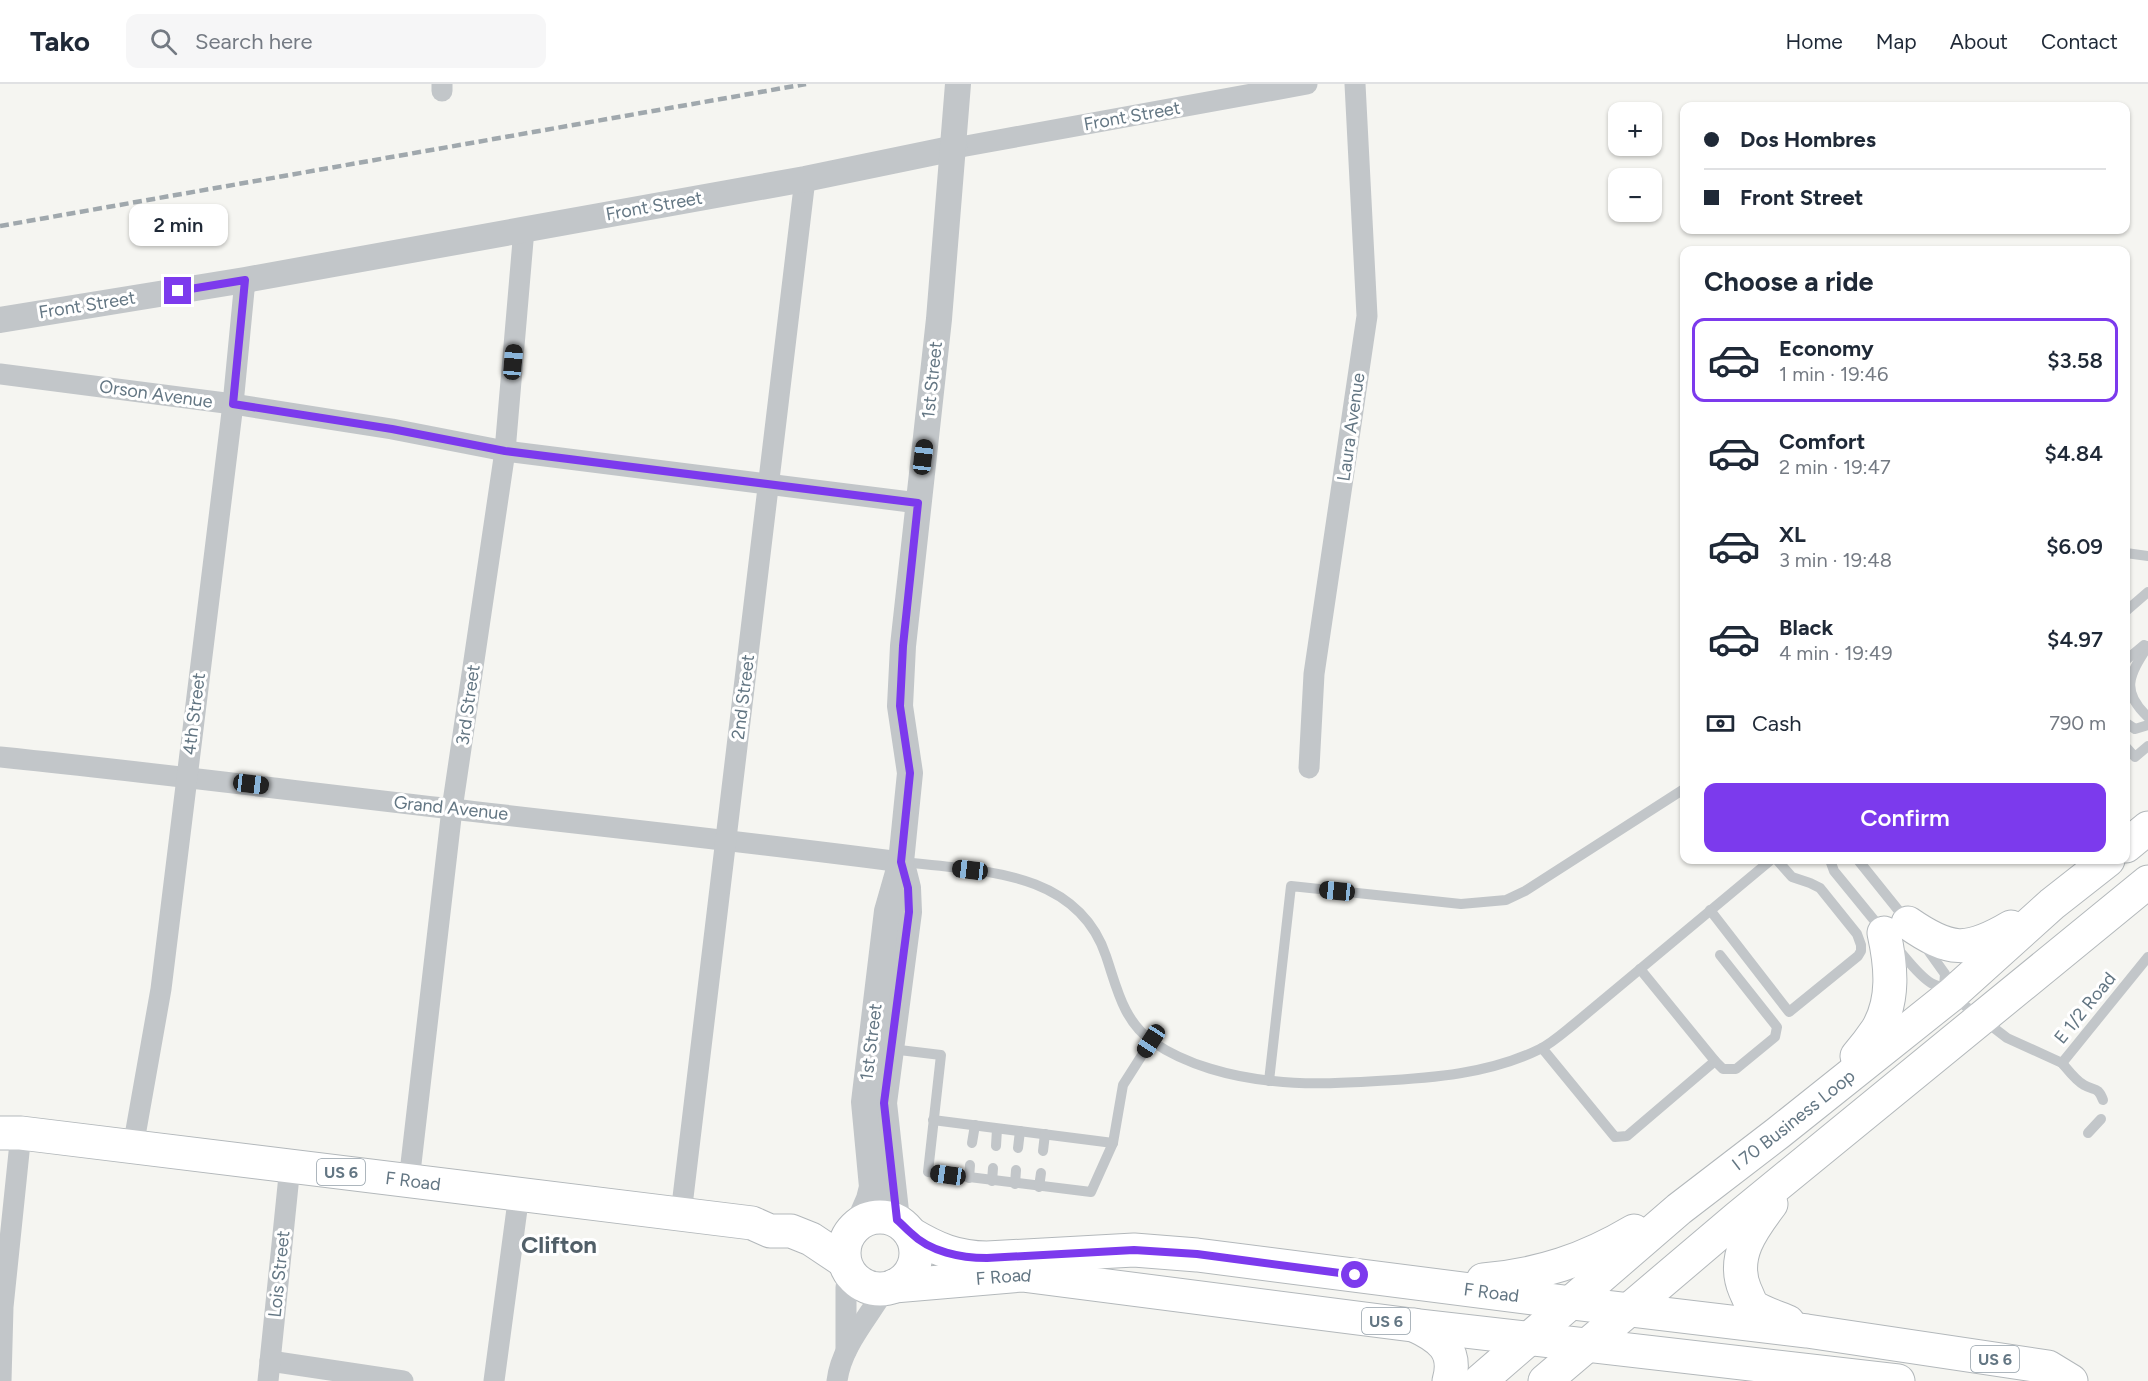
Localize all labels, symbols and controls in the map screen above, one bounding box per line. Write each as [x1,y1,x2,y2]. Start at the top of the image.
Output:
search box [126,14,546,68]
text: Tako [30,24,90,58]
icon: search [147,25,180,58]
text: Search here [195,28,313,55]
text: Home [1786,29,1843,54]
text: Map [1876,29,1917,54]
text: About [1950,29,2008,54]
text: Contact [2041,29,2118,54]
street label: Front Street [1082,97,1182,135]
map controls [1608,102,1662,222]
button: + [1608,102,1662,156]
text: Dos Hombres [1740,126,1876,153]
button: − [1608,168,1662,222]
text: Front Street [1740,184,1863,211]
street label: Front Street [604,187,704,225]
callout: 2 min [128,204,228,246]
text: 2 min [154,213,203,237]
text: Choose a ride [1704,265,1873,298]
route end [164,277,191,304]
street label: Front Street [37,286,137,324]
icon: car [1707,333,1761,387]
text: Economy [1779,335,1874,362]
street label: 1st Street [917,340,947,420]
car [502,343,524,381]
text: $3.58 [2047,347,2103,374]
text: 1 min · 19:46 [1779,362,1888,386]
street label: Laura Avenue [1333,371,1370,483]
street label: Orson Avenue [98,375,214,413]
icon: car [1707,426,1761,480]
text: Comfort [1779,428,1865,455]
car [912,438,934,476]
text: $4.84 [2045,440,2103,467]
text: 2 min · 19:47 [1779,455,1891,479]
icon: car [1707,519,1761,573]
text: XL [1779,521,1806,548]
text: $6.09 [2046,533,2103,560]
text: 3 min · 19:48 [1779,548,1892,572]
icon: car [1707,612,1761,666]
text: Black [1779,614,1833,641]
text: $4.97 [2047,626,2103,653]
text: 4 min · 19:49 [1779,641,1893,665]
street label: 2nd Street [727,653,759,741]
street label: 3rd Street [451,663,485,747]
street label: 4th Street [178,671,210,756]
icon: cash [1704,707,1737,740]
text: Cash [1752,710,1802,737]
text: 790 m [2049,711,2106,735]
car [232,773,270,795]
button: Confirm [1704,783,2106,852]
street label: Grand Avenue [393,791,509,825]
car [951,859,989,881]
car [1318,880,1356,902]
street label: E 1/2 Road [2050,968,2120,1048]
street label: 1st Street [855,1002,887,1082]
car [1134,1021,1168,1061]
street label: I 70 Business Loop [1728,1065,1860,1175]
road number: US 6 [317,1159,365,1185]
car [929,1164,967,1186]
street label: F Road [384,1167,442,1196]
street label: Lois Street [264,1229,295,1319]
district label: Clifton [521,1230,597,1259]
route start [1341,1261,1368,1288]
street label: F Road [975,1264,1033,1290]
street label: F Road [1462,1278,1520,1307]
road number: US 6 [1362,1308,1410,1334]
road number: US 6 [1971,1346,2019,1372]

